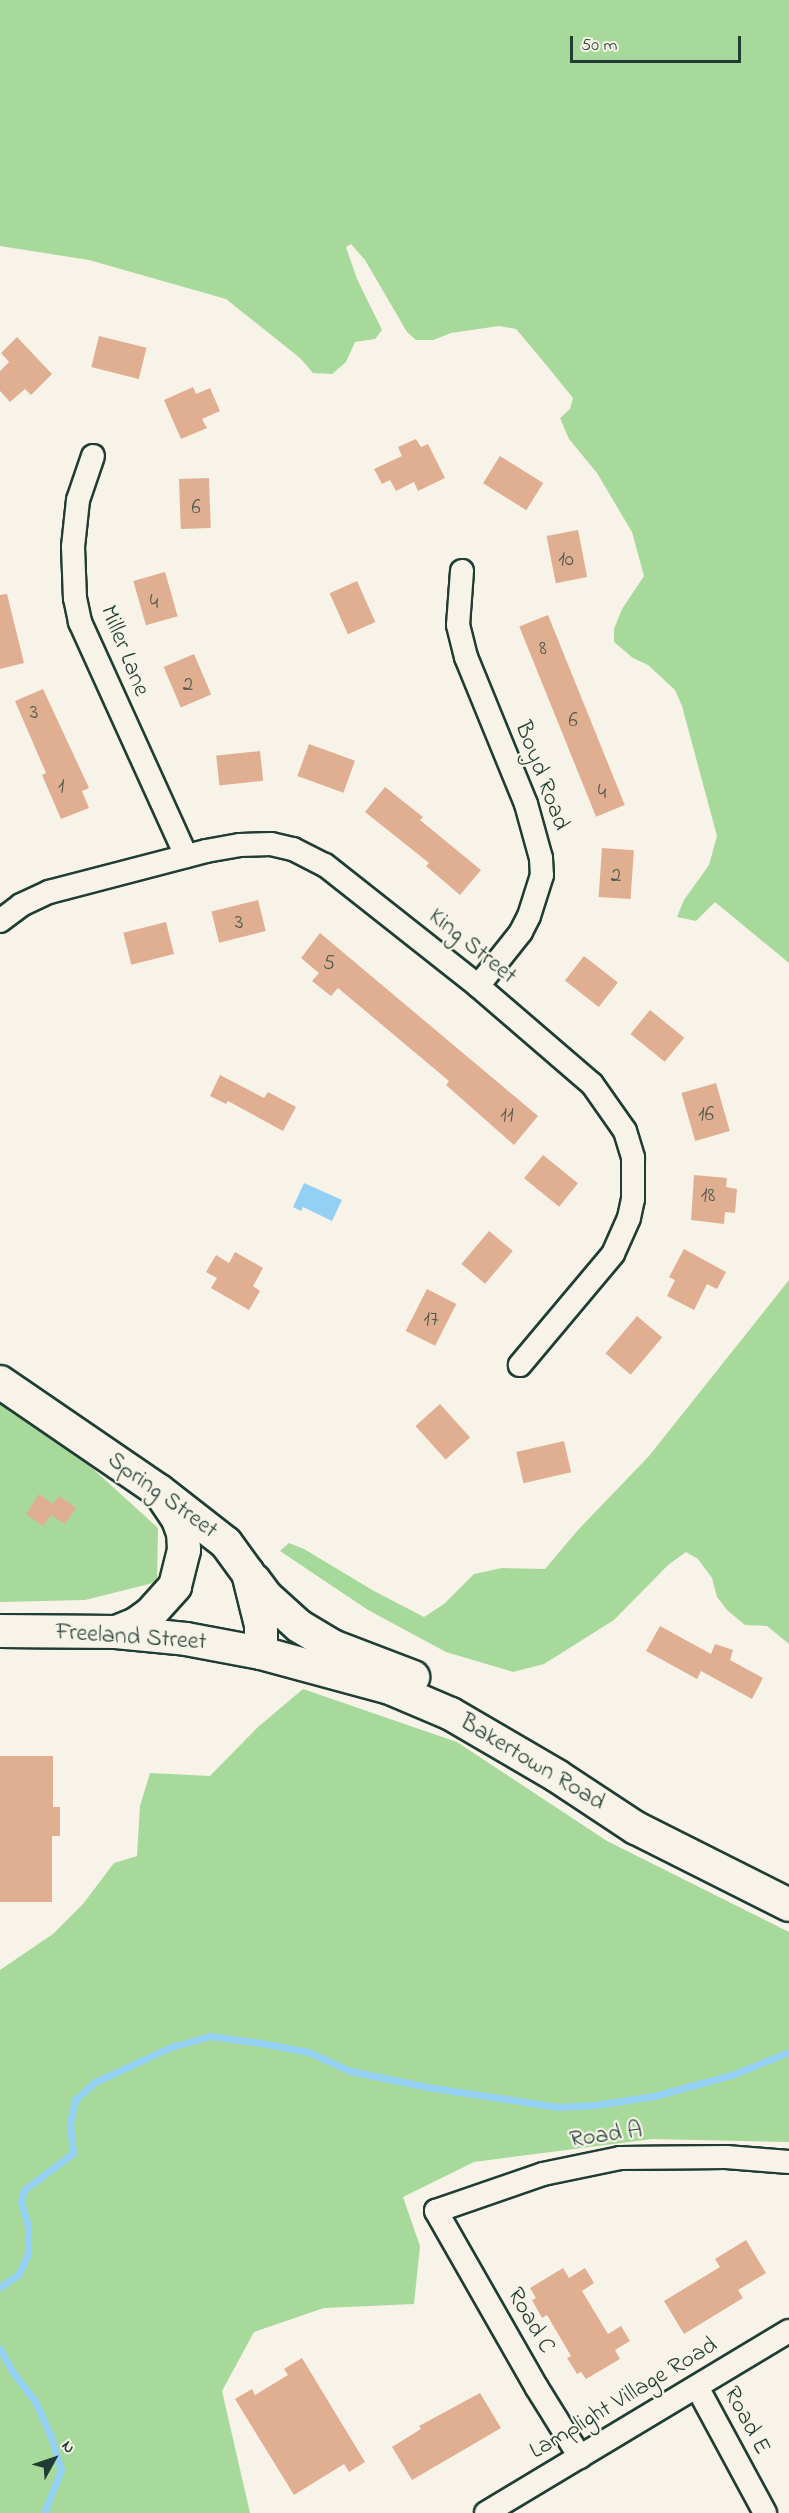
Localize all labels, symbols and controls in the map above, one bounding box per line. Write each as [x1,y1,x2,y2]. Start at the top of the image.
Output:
scale bar [573,24,744,62]
text: 50 m [581,33,618,59]
house number: 6 [191,495,201,521]
house number: 10 [558,547,574,573]
house number: 4 [150,590,158,616]
street label: Miller Lane [93,601,155,701]
house number: 8 [539,636,547,662]
house number: 2 [183,672,193,698]
house number: 3 [30,700,38,726]
house number: 6 [568,708,578,734]
street label: Boyd Road [507,717,575,835]
house number: 1 [58,774,64,800]
house number: 4 [598,780,606,806]
house number: 2 [611,863,621,889]
street label: King Street [422,903,522,991]
house number: 3 [235,910,243,936]
house number: 5 [323,951,335,977]
house number: 16 [698,1102,714,1128]
house number: 11 [500,1103,514,1129]
house number: 18 [701,1183,715,1209]
house number: 17 [423,1307,439,1333]
street label: Spring Street [101,1446,223,1546]
street label: Freeland Street [54,1618,208,1658]
street label: Bakertown Road [454,1708,610,1818]
street label: Road A [568,2117,644,2155]
street label: Road C [500,2283,560,2359]
street label: Lamplight Village Road [525,2332,723,2466]
street label: Road E [716,2382,776,2460]
north arrow [24,2429,84,2489]
text: N [55,2436,80,2459]

